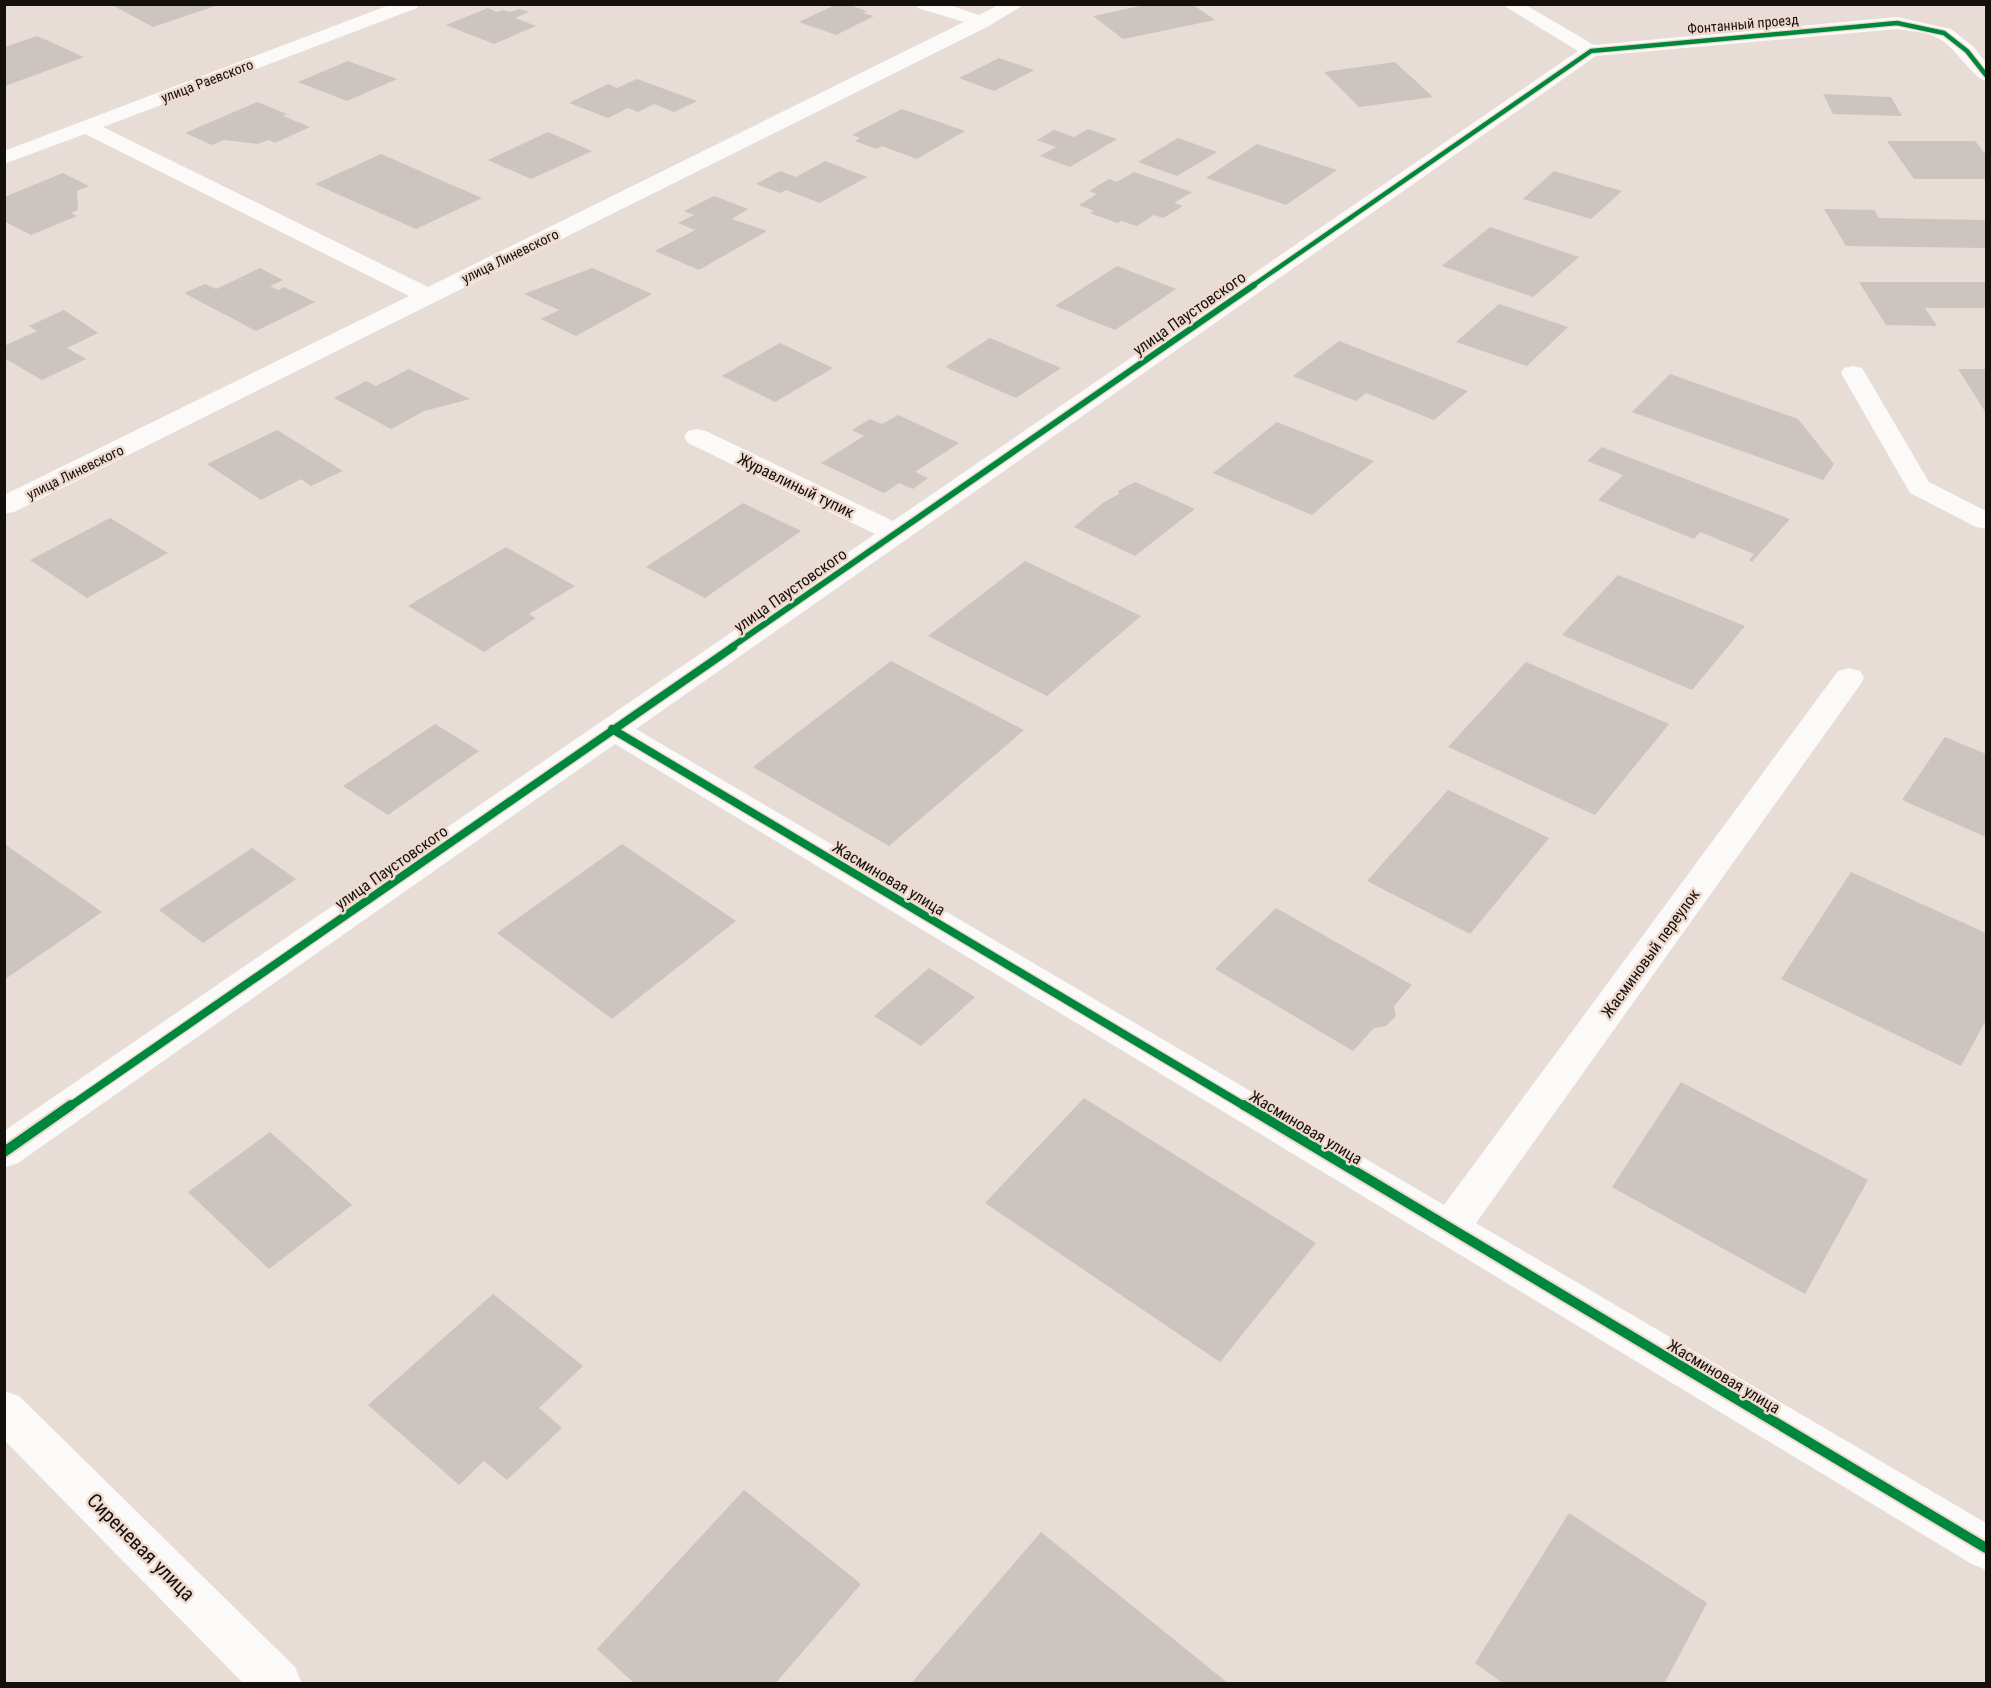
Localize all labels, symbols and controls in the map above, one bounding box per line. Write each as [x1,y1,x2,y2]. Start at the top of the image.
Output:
street label: Фонтанный проезд [1687,11,1800,37]
street label: улица Раевского [159,56,255,106]
street label: улица Линевского [459,226,561,286]
street label: улица Паустовского [1129,267,1249,359]
street label: улица Линевского [24,442,126,502]
street label: Журавлиный тупик [734,449,857,522]
street label: улица Паустовского [730,544,850,636]
street label: улица Паустовского [331,821,451,913]
street label: Жасминовая улица [829,837,949,920]
street label: Жасминовый переулок [1597,885,1704,1021]
street label: Жасминовая улица [1246,1086,1366,1169]
street label: Жасминовая улица [1664,1335,1784,1418]
street label: Сиреневая улица [82,1488,200,1606]

